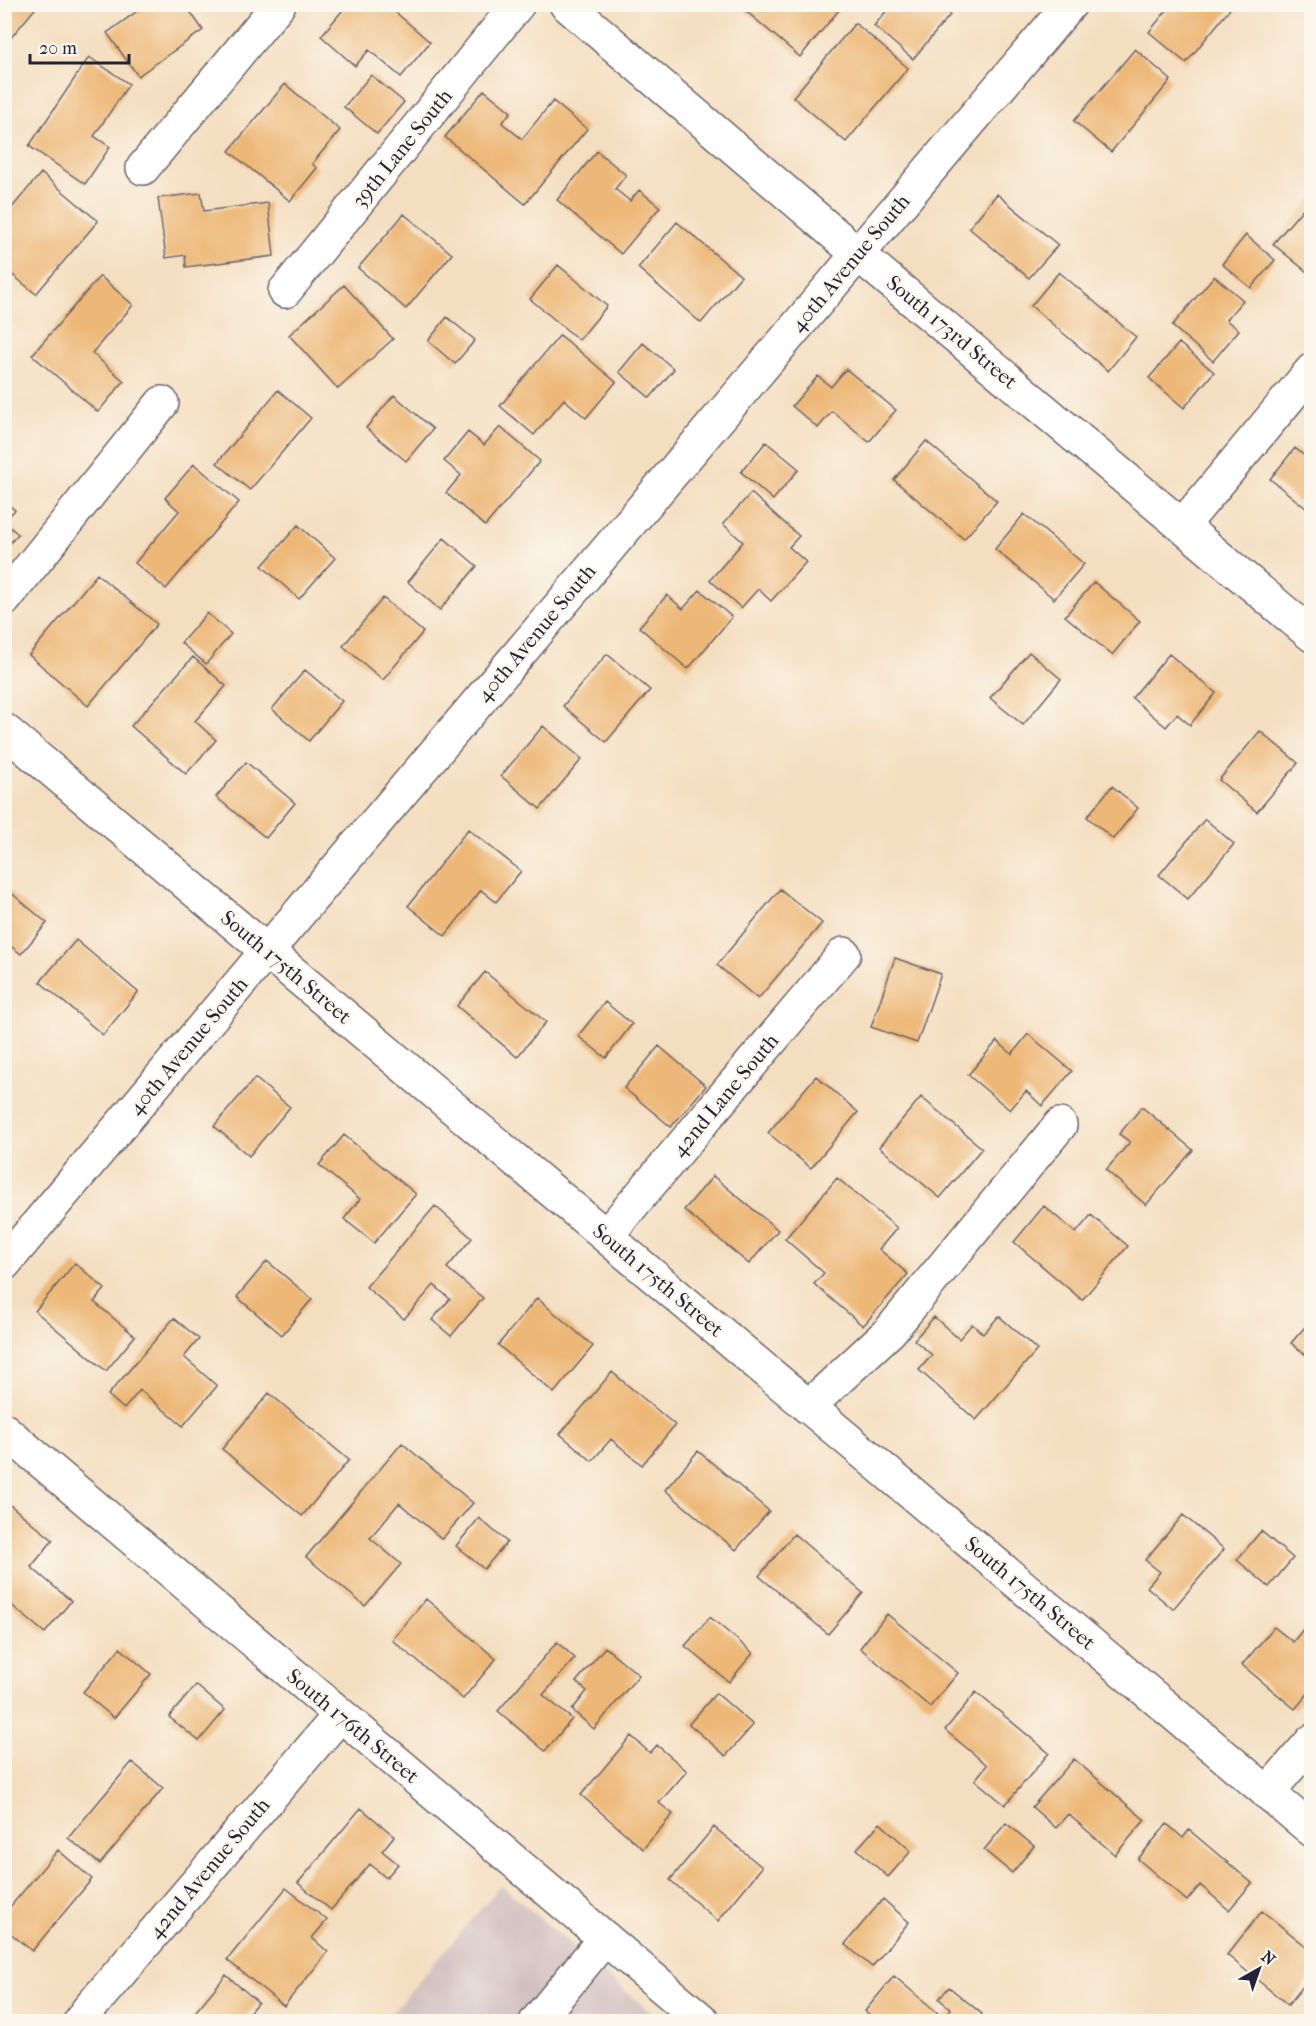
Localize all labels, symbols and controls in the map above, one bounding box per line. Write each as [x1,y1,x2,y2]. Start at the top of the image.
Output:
scale bar [30,27,129,65]
text: 20 m [39,38,77,59]
street label: 39th Lane South [347,84,457,212]
street label: 40th Avenue South [785,189,915,337]
street label: South 173rd Street [882,270,1023,394]
street label: 40th Avenue South [471,559,601,707]
street label: South 175th Street [216,905,356,1029]
street label: 40th Avenue South [123,972,253,1120]
street label: 42nd Lane South [667,1029,784,1161]
street label: South 175th Street [588,1218,728,1342]
street label: South 175th Street [960,1531,1100,1655]
street label: South 176th Street [282,1664,424,1789]
street label: 42nd Avenue South [143,1793,275,1943]
north arrow [1229,1939,1289,1999]
text: N [1258,1947,1280,1970]

